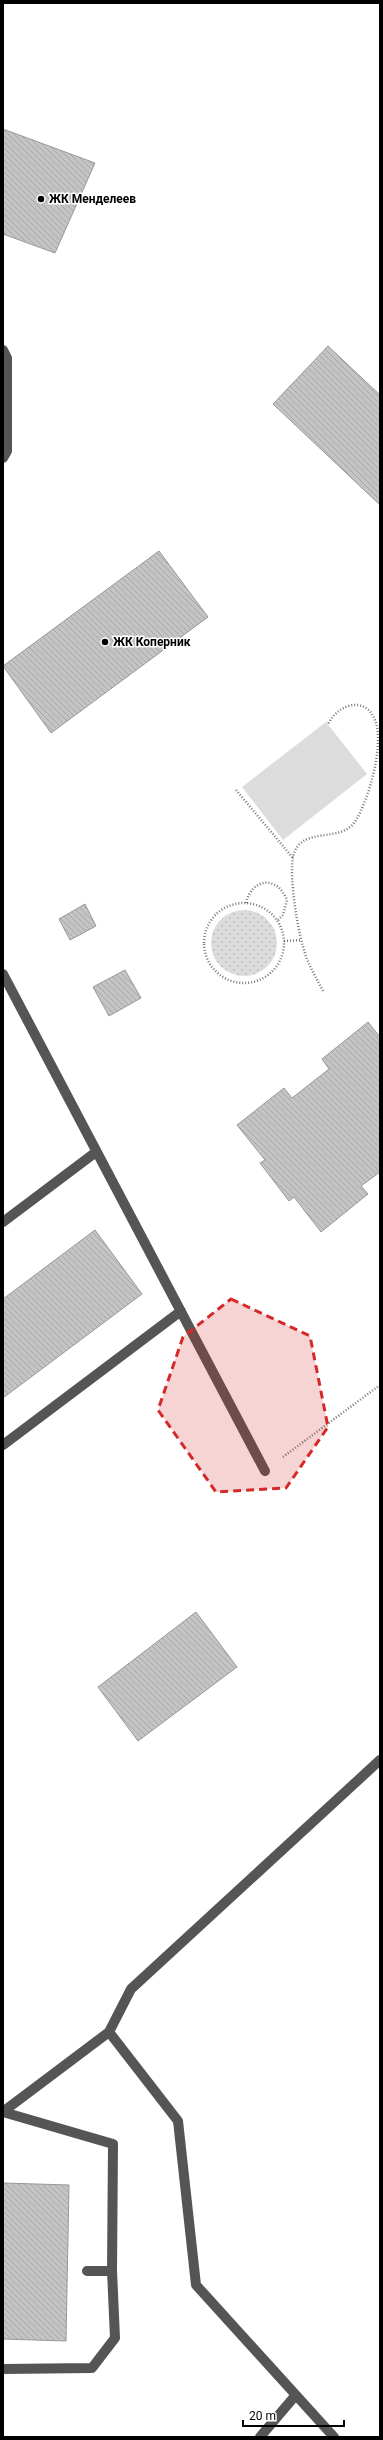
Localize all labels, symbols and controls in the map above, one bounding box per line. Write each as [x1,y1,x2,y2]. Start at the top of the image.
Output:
place label: ЖК Менделеев [49,192,136,206]
marker: ЖК Менделеев [36,194,46,204]
place label: ЖК Коперник [113,635,191,649]
marker: ЖК Коперник [100,637,110,647]
scale bar [243,2402,344,2428]
text: 20 m [249,2409,276,2423]

